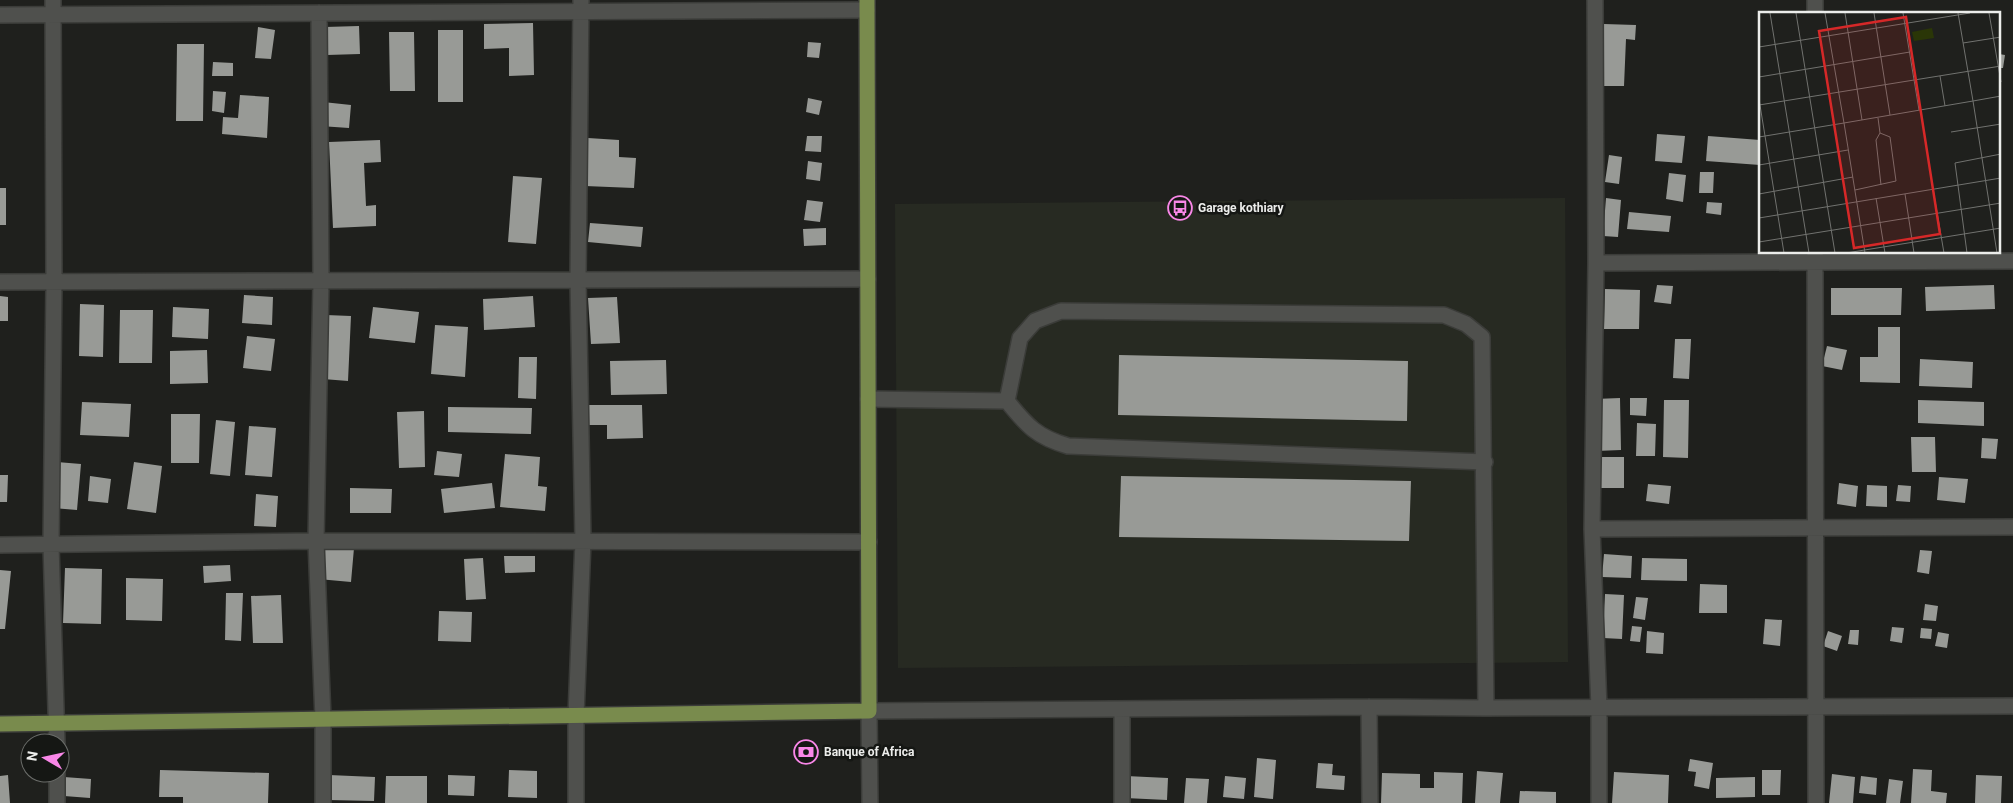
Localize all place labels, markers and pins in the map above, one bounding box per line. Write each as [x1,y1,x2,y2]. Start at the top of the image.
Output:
bus stop icon: Garage kothiary [1167,195,1193,221]
place label: Garage kothiary [1198,201,1285,215]
bank icon: Banque of Africa [793,739,819,765]
place label: Banque of Africa [824,745,915,759]

